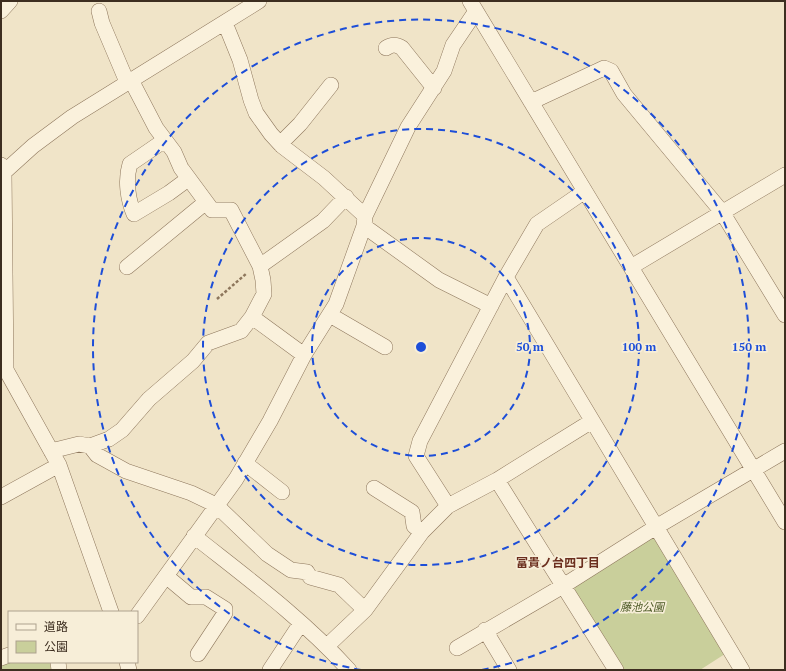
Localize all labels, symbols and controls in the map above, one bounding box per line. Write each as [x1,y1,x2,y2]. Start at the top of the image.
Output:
text: 50 m [516,339,544,354]
text: 100 m [622,339,656,354]
text: 150 m [732,339,766,354]
centre of rings [414,340,428,354]
district label: 富貴ノ台四丁目 [516,555,600,570]
park label: 藤池公園 [620,600,666,614]
legend [8,611,138,663]
text: 道路 [44,619,68,634]
text: 公園 [44,639,68,654]

